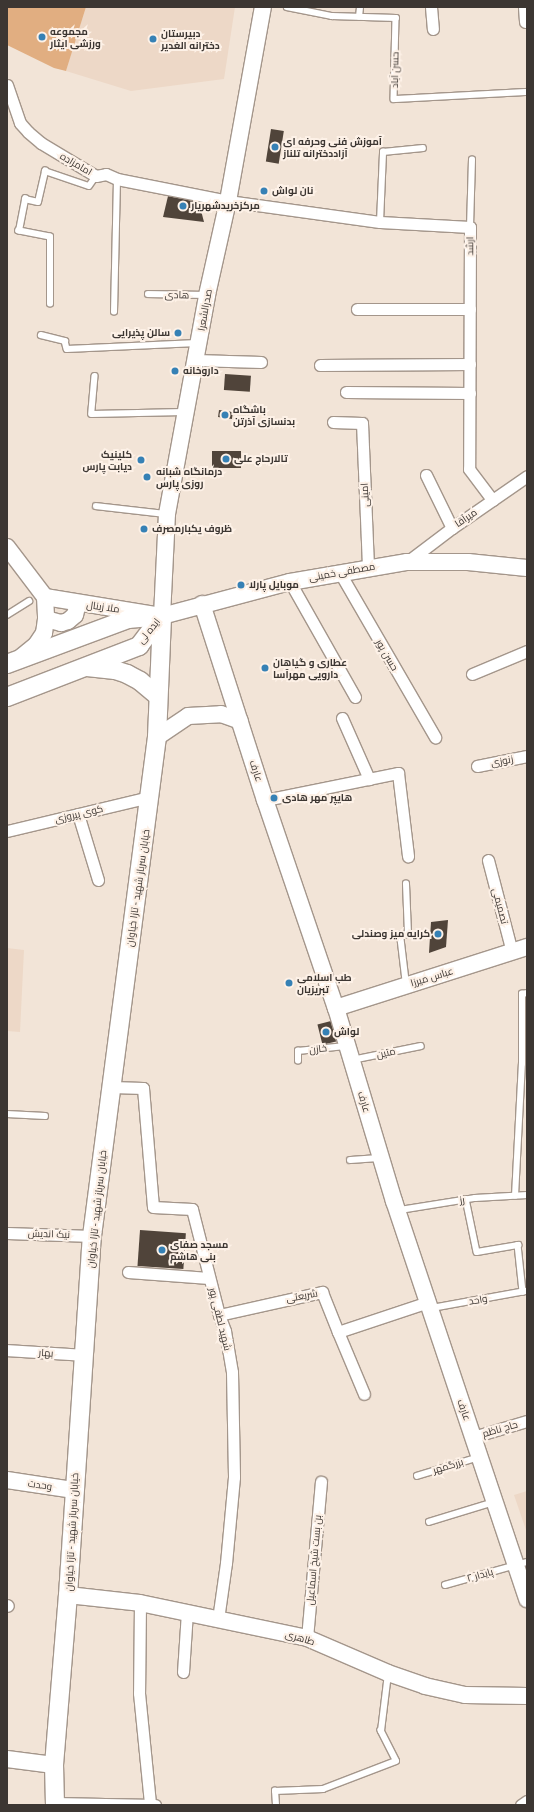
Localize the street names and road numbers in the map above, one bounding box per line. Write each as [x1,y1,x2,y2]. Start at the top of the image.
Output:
street label: حسن آباد [389,52,401,88]
street label: امامزاده [58,150,94,178]
street label: ارشد [464,237,476,255]
street label: صدرالشعرا [195,288,215,332]
street label: هادی [165,289,189,301]
street label: امینی [358,483,372,507]
street label: میرآقا [453,506,479,530]
street label: مصطفی خمینی [308,560,376,584]
street label: ملا زینال [86,599,120,615]
street label: ایده لى [135,616,163,646]
street label: حسن پور [373,637,401,673]
street label: زنوزی [490,753,514,769]
street label: عارف [247,759,265,783]
street label: کوی پیروزی [54,803,104,825]
street label: خیابان سرباز شهید - تازا خیاوان [124,828,152,948]
street label: تصمیمی [489,887,511,925]
street label: عباس میرزا [409,965,455,989]
street label: خازن [308,1042,328,1056]
street label: متین [375,1045,397,1061]
street label: عارف [355,1090,373,1114]
street label: خیابان سرباز شهید - تازا خیاوان [85,1149,109,1269]
street label: رز [458,1194,466,1206]
street label: نیک اندیش [28,1227,70,1241]
street label: شهید لطفی پور [206,1286,234,1352]
street label: شریعتی [285,1287,319,1305]
street label: واحد [468,1292,488,1308]
street label: بهار [38,1346,54,1360]
street label: عارف [455,1398,473,1422]
street label: حاج ناظم [481,1418,519,1440]
street label: بزرگمهر [431,1456,465,1476]
street label: خیابان سرباز شهید - تازا خیاوان [63,1472,81,1592]
street label: وحدت [27,1477,53,1493]
street label: بن بست شیخ اسماعیل [304,1514,324,1606]
street label: پایدار ۲ [466,1566,494,1584]
street label: طاهری [284,1628,316,1648]

